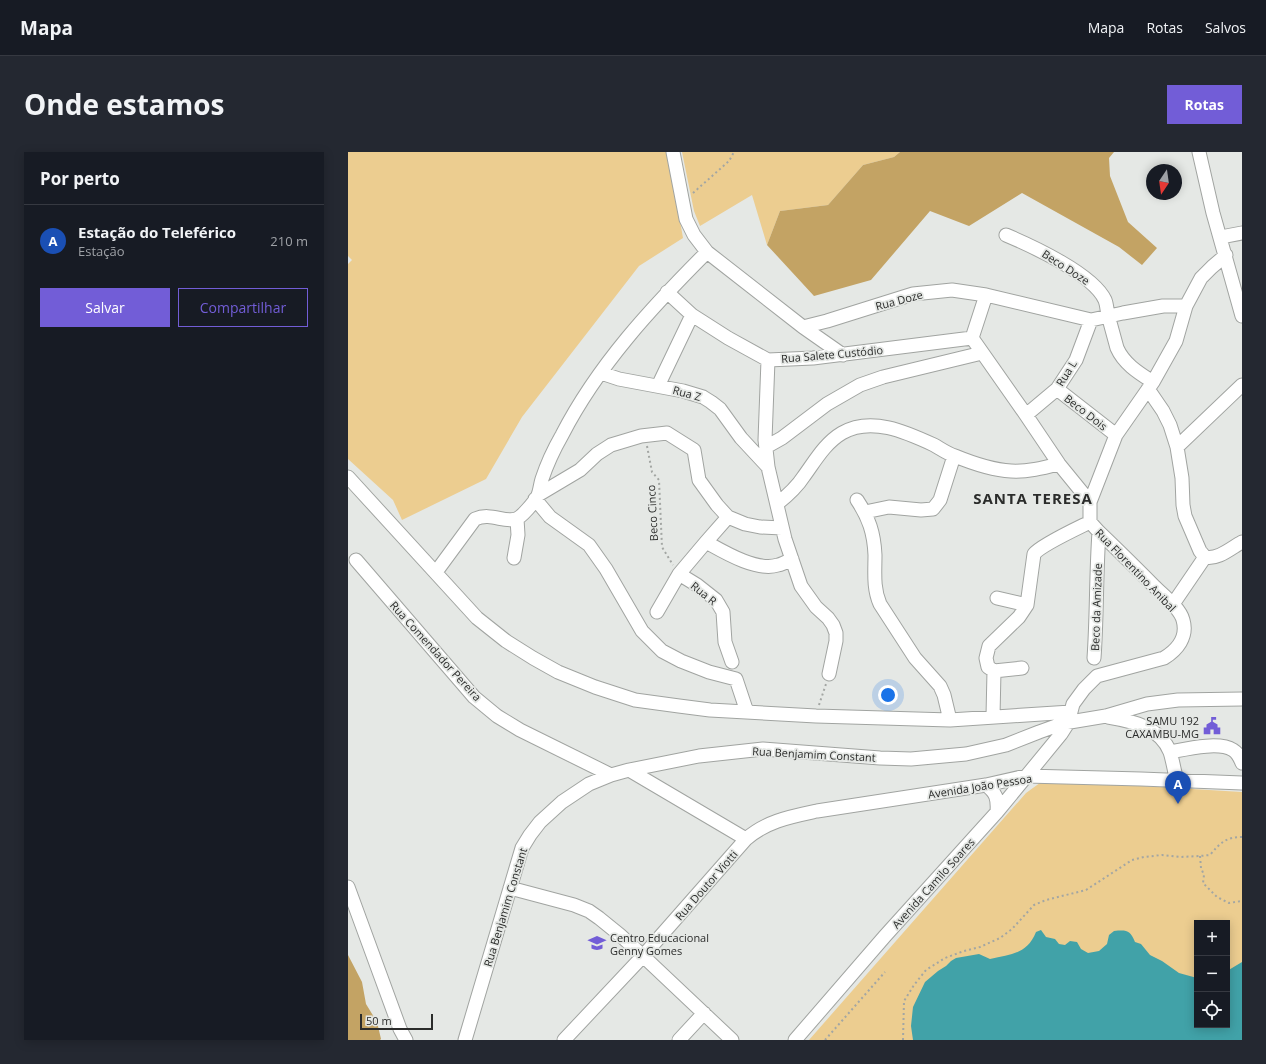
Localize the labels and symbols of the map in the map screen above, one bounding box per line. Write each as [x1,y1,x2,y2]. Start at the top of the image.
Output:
north arrow [1146,164,1182,200]
street label: Beco Doze [1039,246,1093,288]
street label: Rua Doze [874,286,924,314]
street label: Rua Salete Custódio [780,342,884,366]
street label: Rua L [1052,357,1080,389]
street label: Rua Z [671,382,703,404]
street label: Beco Dois [1061,390,1111,434]
street label: Beco Cinco [643,484,661,542]
district label: SANTA TERESA [973,488,1093,508]
street label: Rua Florentino Anibal [1092,525,1180,615]
street label: Beco da Amizade [1087,563,1105,651]
street label: Rua R [688,578,720,608]
street label: Rua Comendador Pereira [387,598,485,704]
your location [878,685,898,705]
place label: SAMU 192 CAXAMBU-MG [1125,713,1199,741]
public building icon: SAMU 192 CAXAMBU-MG [1202,716,1222,736]
street label: Rua Benjamim Constant [752,743,876,765]
street label: Avenida João Pessoa [927,770,1033,802]
pin: A [1165,771,1191,804]
street label: Avenida Camilo Soares [888,835,978,931]
street label: Rua Benjamim Constant [480,846,530,968]
street label: Rua Doutor Viotti [671,847,741,923]
place label: Centro Educacional Genny Gomes [610,930,709,958]
school or university icon: Centro Educacional Genny Gomes [587,933,607,953]
scale bar [360,1012,433,1031]

